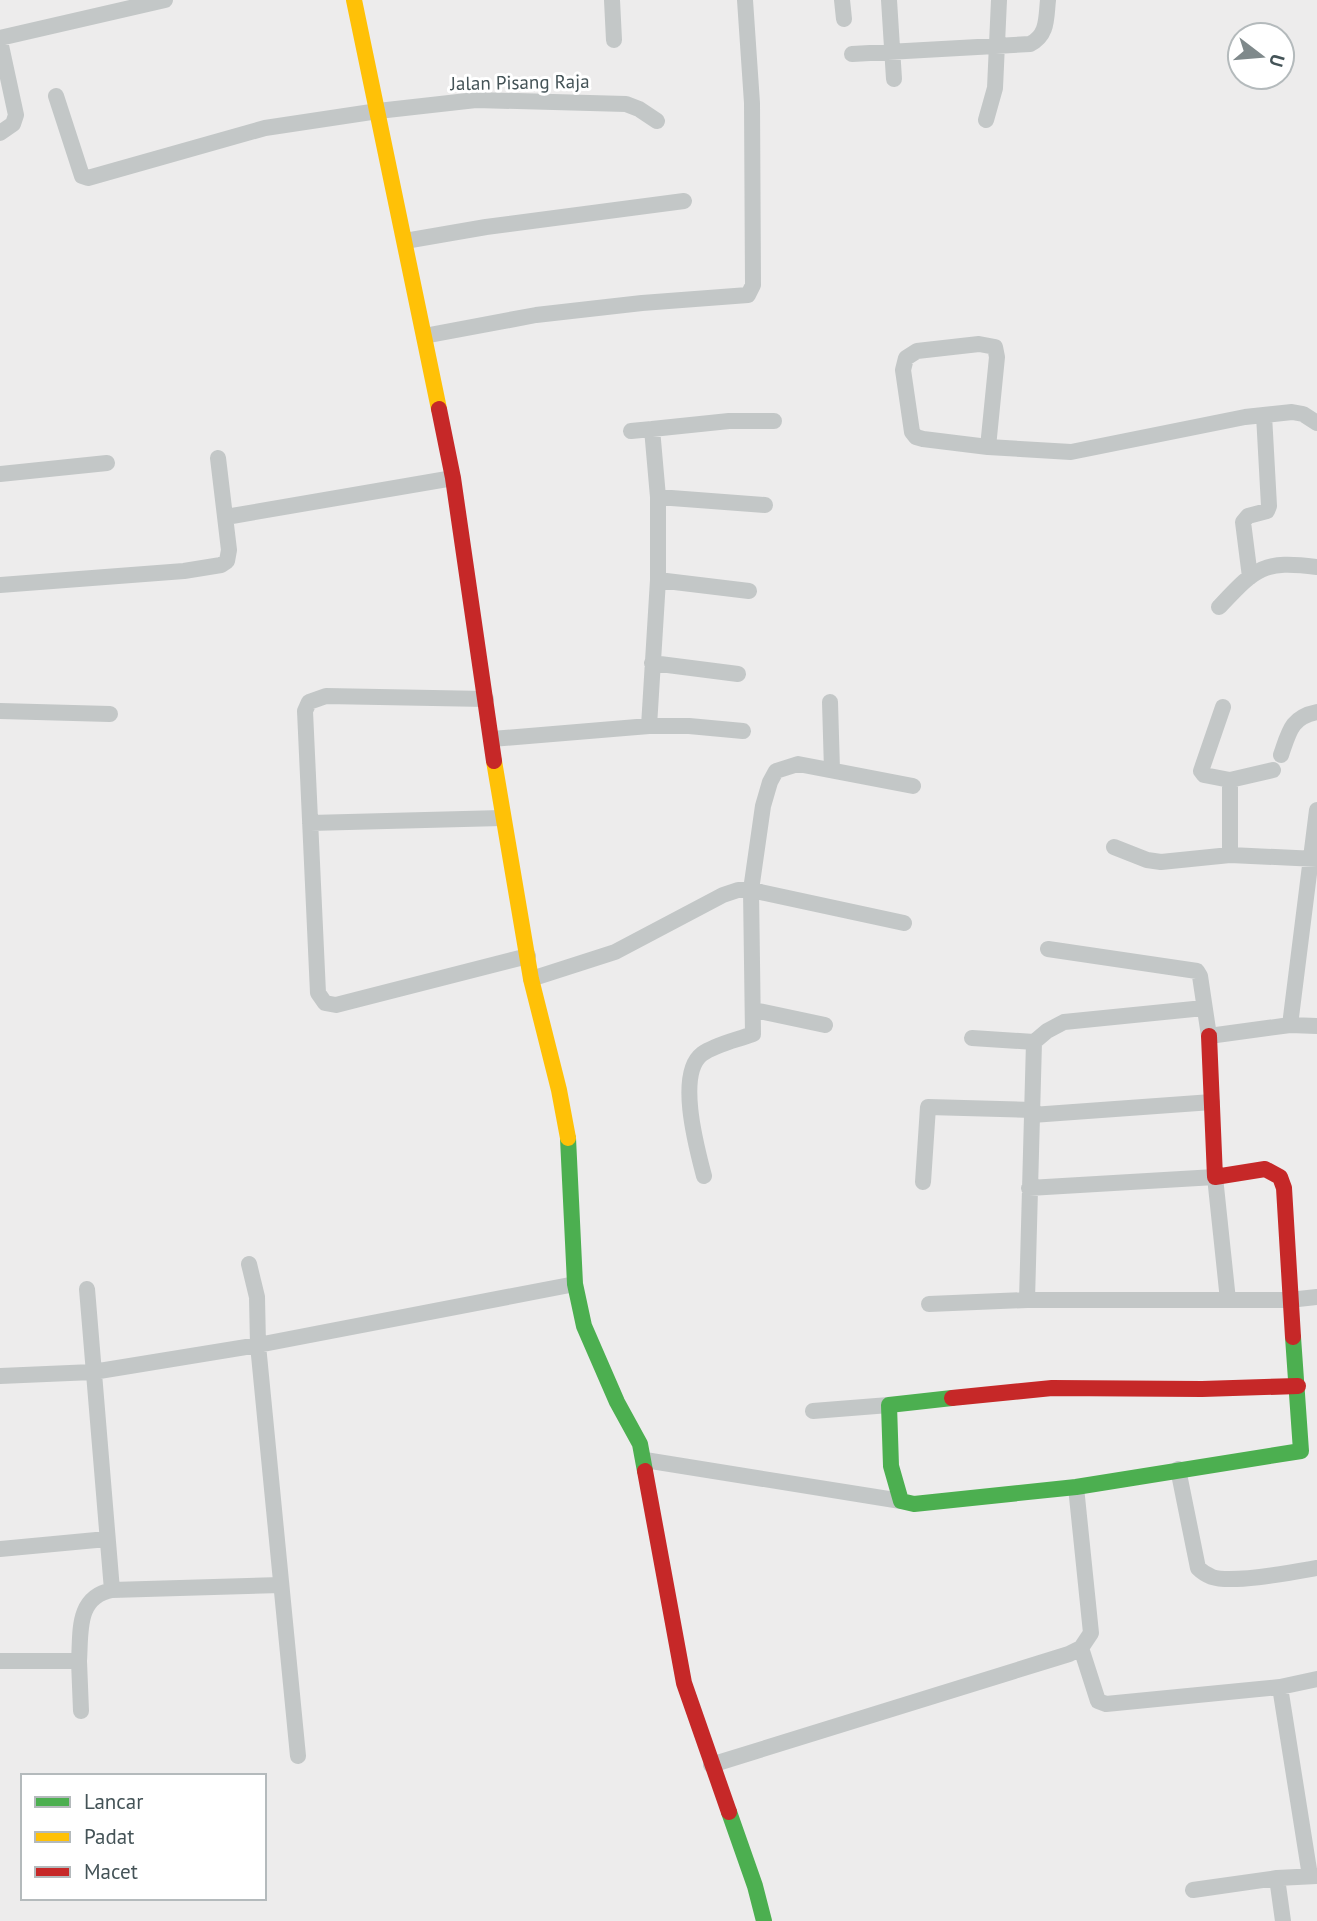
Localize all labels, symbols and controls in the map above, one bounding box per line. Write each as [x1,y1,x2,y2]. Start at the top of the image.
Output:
north arrow [1226,21,1296,91]
text: U [1264,52,1291,70]
street label: Jalan Pisang Raja [449,69,590,95]
legend [21,1774,266,1900]
text: Lancar [84,1788,143,1815]
text: Padat [84,1823,134,1850]
text: Macet [84,1858,138,1885]

